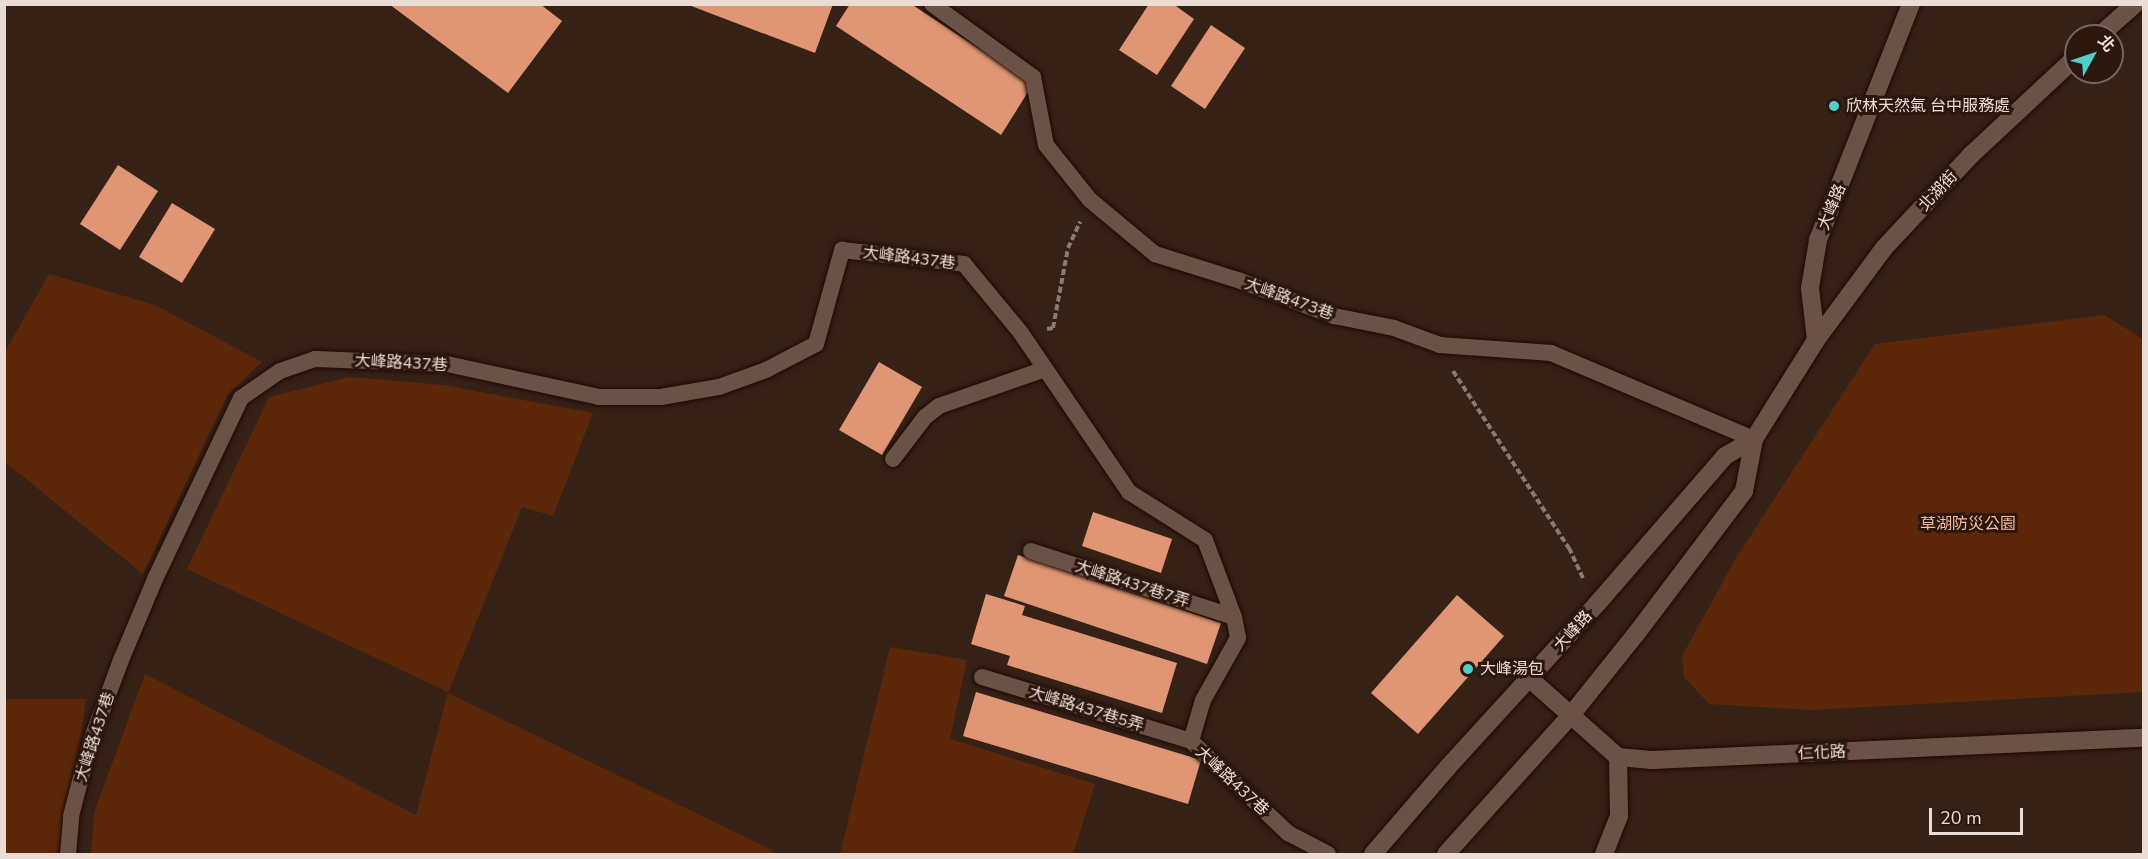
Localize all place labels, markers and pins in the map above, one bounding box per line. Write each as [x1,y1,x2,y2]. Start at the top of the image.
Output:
place label: 欣林天然氣 台中服務處 [1846,96,2010,116]
marker: 欣林天然氣 台中服務處 [1827,99,1841,113]
place label: 大峰湯包 [1480,659,1544,679]
marker: 大峰湯包 [1461,662,1475,676]

